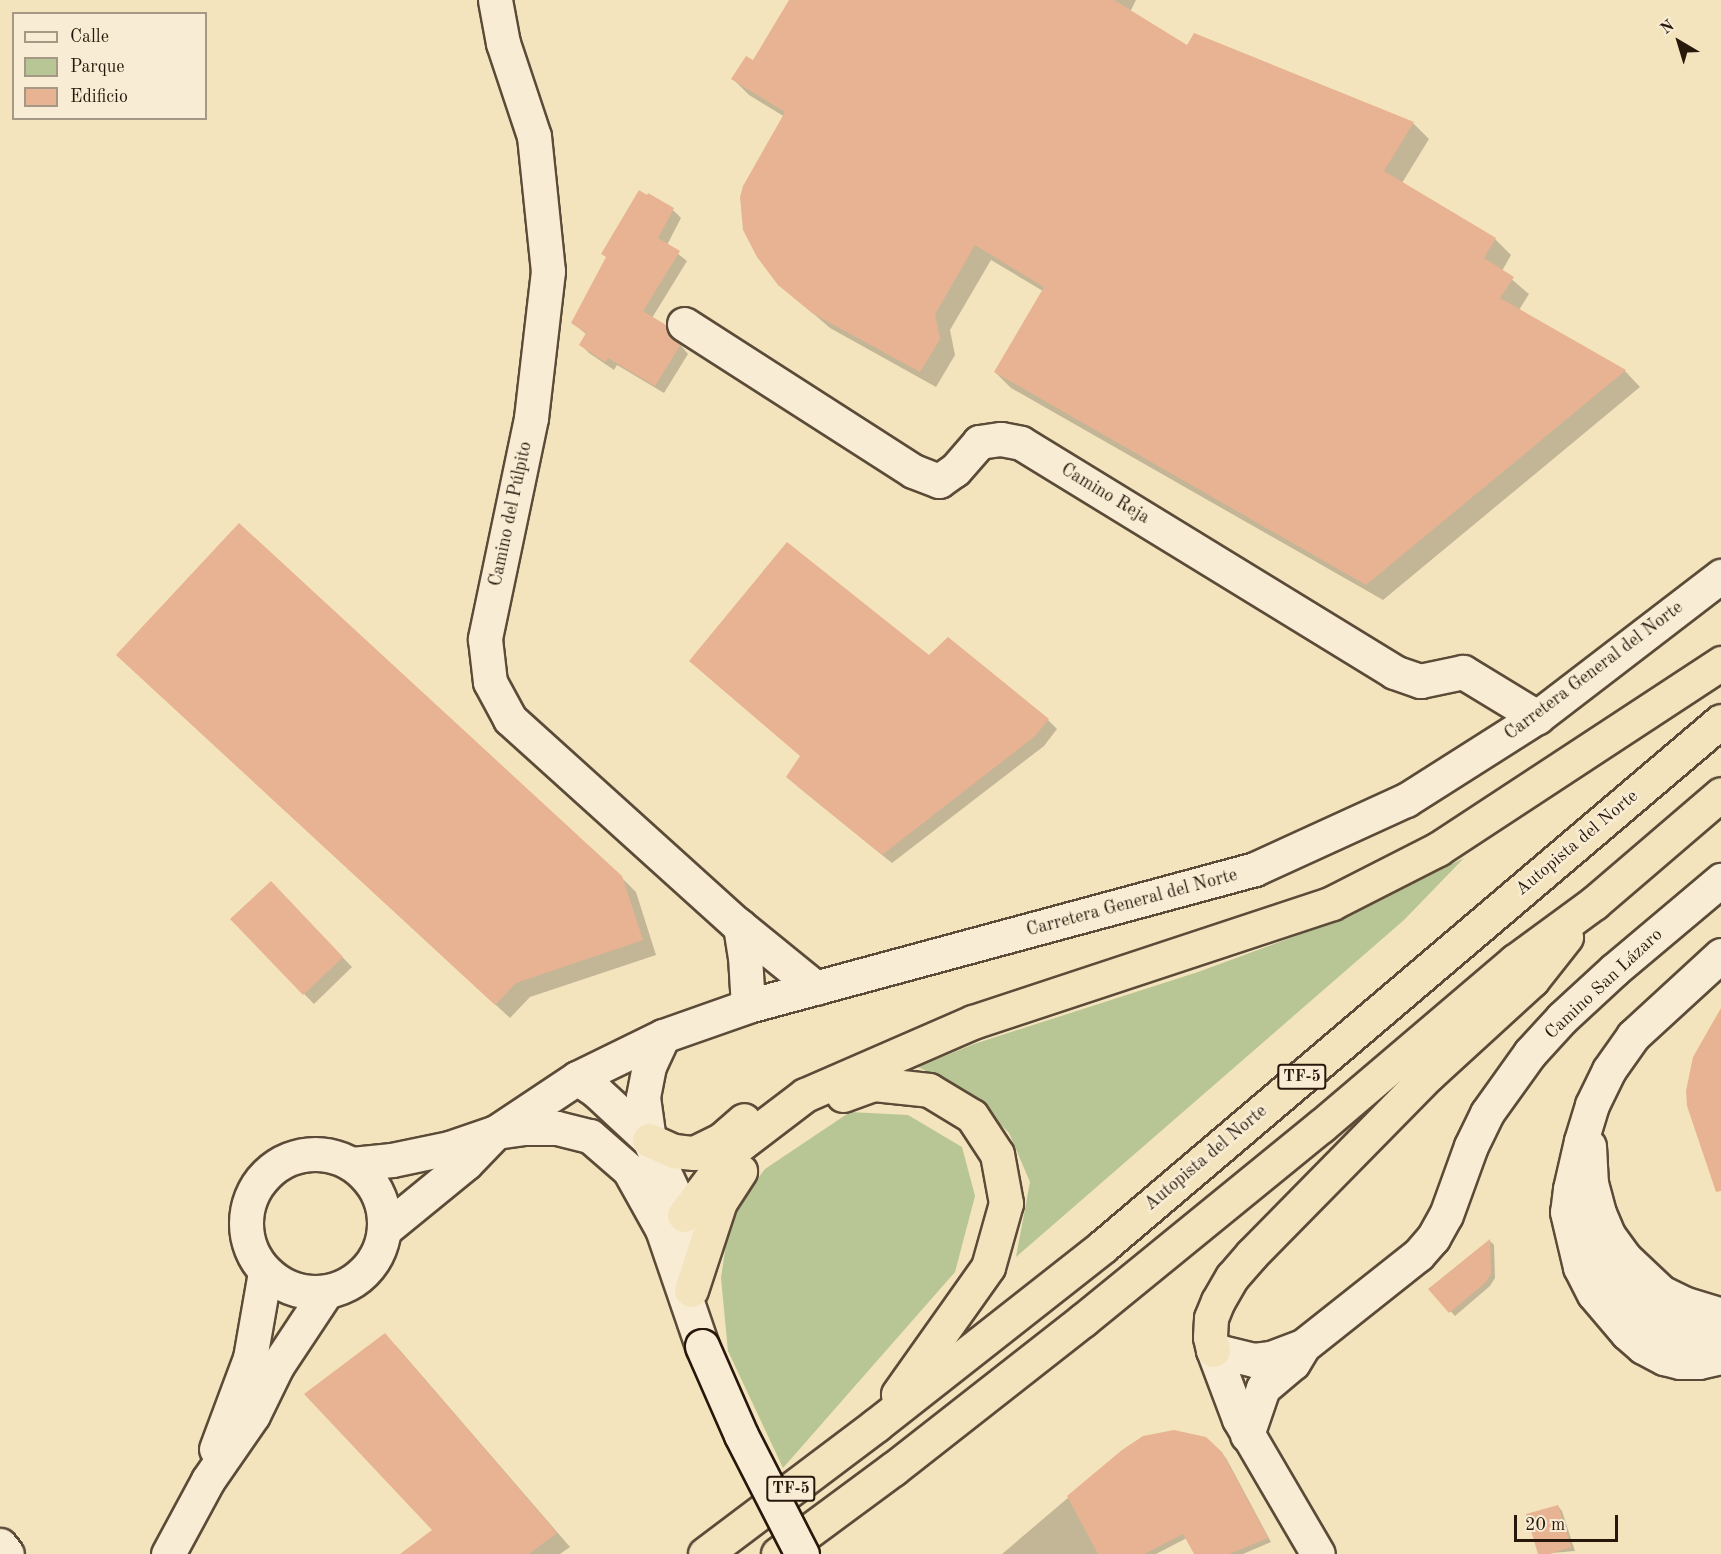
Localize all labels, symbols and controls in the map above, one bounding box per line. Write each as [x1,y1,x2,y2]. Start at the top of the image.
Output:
legend [12,12,207,120]
north arrow [1649,12,1709,72]
text: N [1658,18,1678,38]
text: Calle [70,28,109,46]
text: Parque [70,58,125,76]
text: Edificio [70,88,128,106]
street label: Camino del Púlpito [485,440,537,588]
street label: Camino Reja [1057,459,1153,529]
street label: Carretera General del Norte [1501,597,1687,745]
street label: Autopista del Norte [1511,786,1643,900]
street label: Carretera General del Norte [1024,864,1240,942]
street label: Camino San Lázaro [1541,924,1667,1044]
road number: TF-5 [1276,1064,1328,1090]
street label: Autopista del Norte [1140,1101,1272,1215]
road number: TF-5 [766,1476,816,1502]
scale bar [1517,1503,1620,1541]
text: 20 m [1525,1516,1565,1534]

